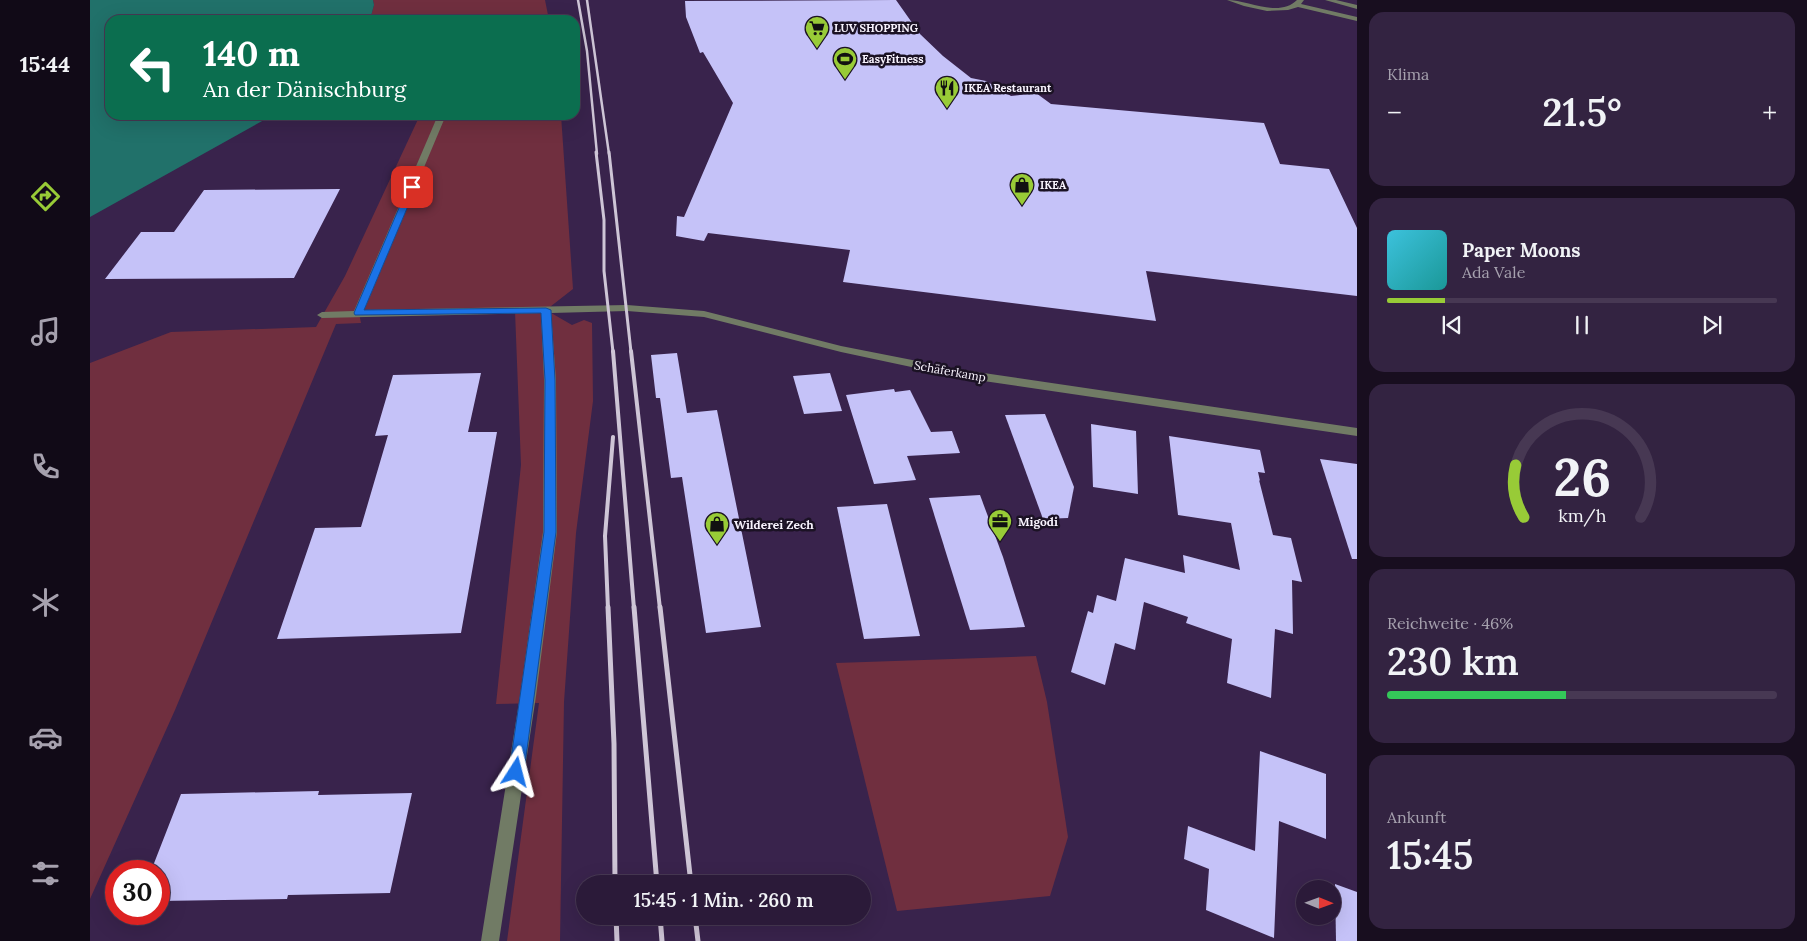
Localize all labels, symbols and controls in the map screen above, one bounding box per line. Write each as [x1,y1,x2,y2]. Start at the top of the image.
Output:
supermarket icon: LUV SHOPPING [804,15,830,49]
place label: LUV SHOPPING [834,21,919,35]
text: 140 m [203,31,300,76]
icon: left [120,35,185,100]
sports icon: EasyFitness [832,46,858,80]
text: 15:44 [20,50,70,78]
place label: EasyFitness [862,52,924,66]
text: Klima [1387,64,1429,84]
text: An der Dänischburg [203,75,406,103]
restaurant icon: IKEA Restaurant [934,75,960,109]
place label: IKEA Restaurant [964,81,1052,95]
text: 21.5° [1542,88,1622,136]
text: − [1387,95,1402,131]
text: + [1762,95,1777,131]
pin [391,166,433,208]
shop icon: IKEA [1009,172,1035,206]
icon: arrive [398,173,426,201]
place label: IKEA [1040,178,1067,192]
icon: directions [28,179,63,214]
text: Paper Moons [1462,238,1581,262]
text: Ada Vale [1462,262,1525,282]
icon: previous [1438,311,1466,339]
icon: pause [1568,311,1596,339]
icon: next [1698,311,1726,339]
icon: music [28,314,63,349]
street label: Schäferkamp [913,357,987,385]
text: 26 [1553,444,1611,510]
icon: phone [28,449,63,484]
text: km/h [1558,504,1606,527]
office icon: Migodi [987,508,1013,542]
shop icon: Wilderei Zech [704,511,730,545]
place label: Migodi [1018,514,1058,529]
place label: Wilderei Zech [734,517,814,532]
icon: climate [28,585,63,620]
text: Reichweite · 46% [1387,613,1513,633]
text: 230 km [1387,637,1519,685]
icon: car [28,720,63,755]
position arrow [489,745,541,797]
text: Ankunft [1387,807,1446,827]
text: 15:45 [1387,831,1473,879]
icon: filters [28,856,63,891]
speed limit sign: 30 [105,860,170,925]
north arrow [1296,880,1341,925]
map controls [1296,880,1341,925]
text: 15:45 · 1 Min. · 260 m [633,888,814,912]

